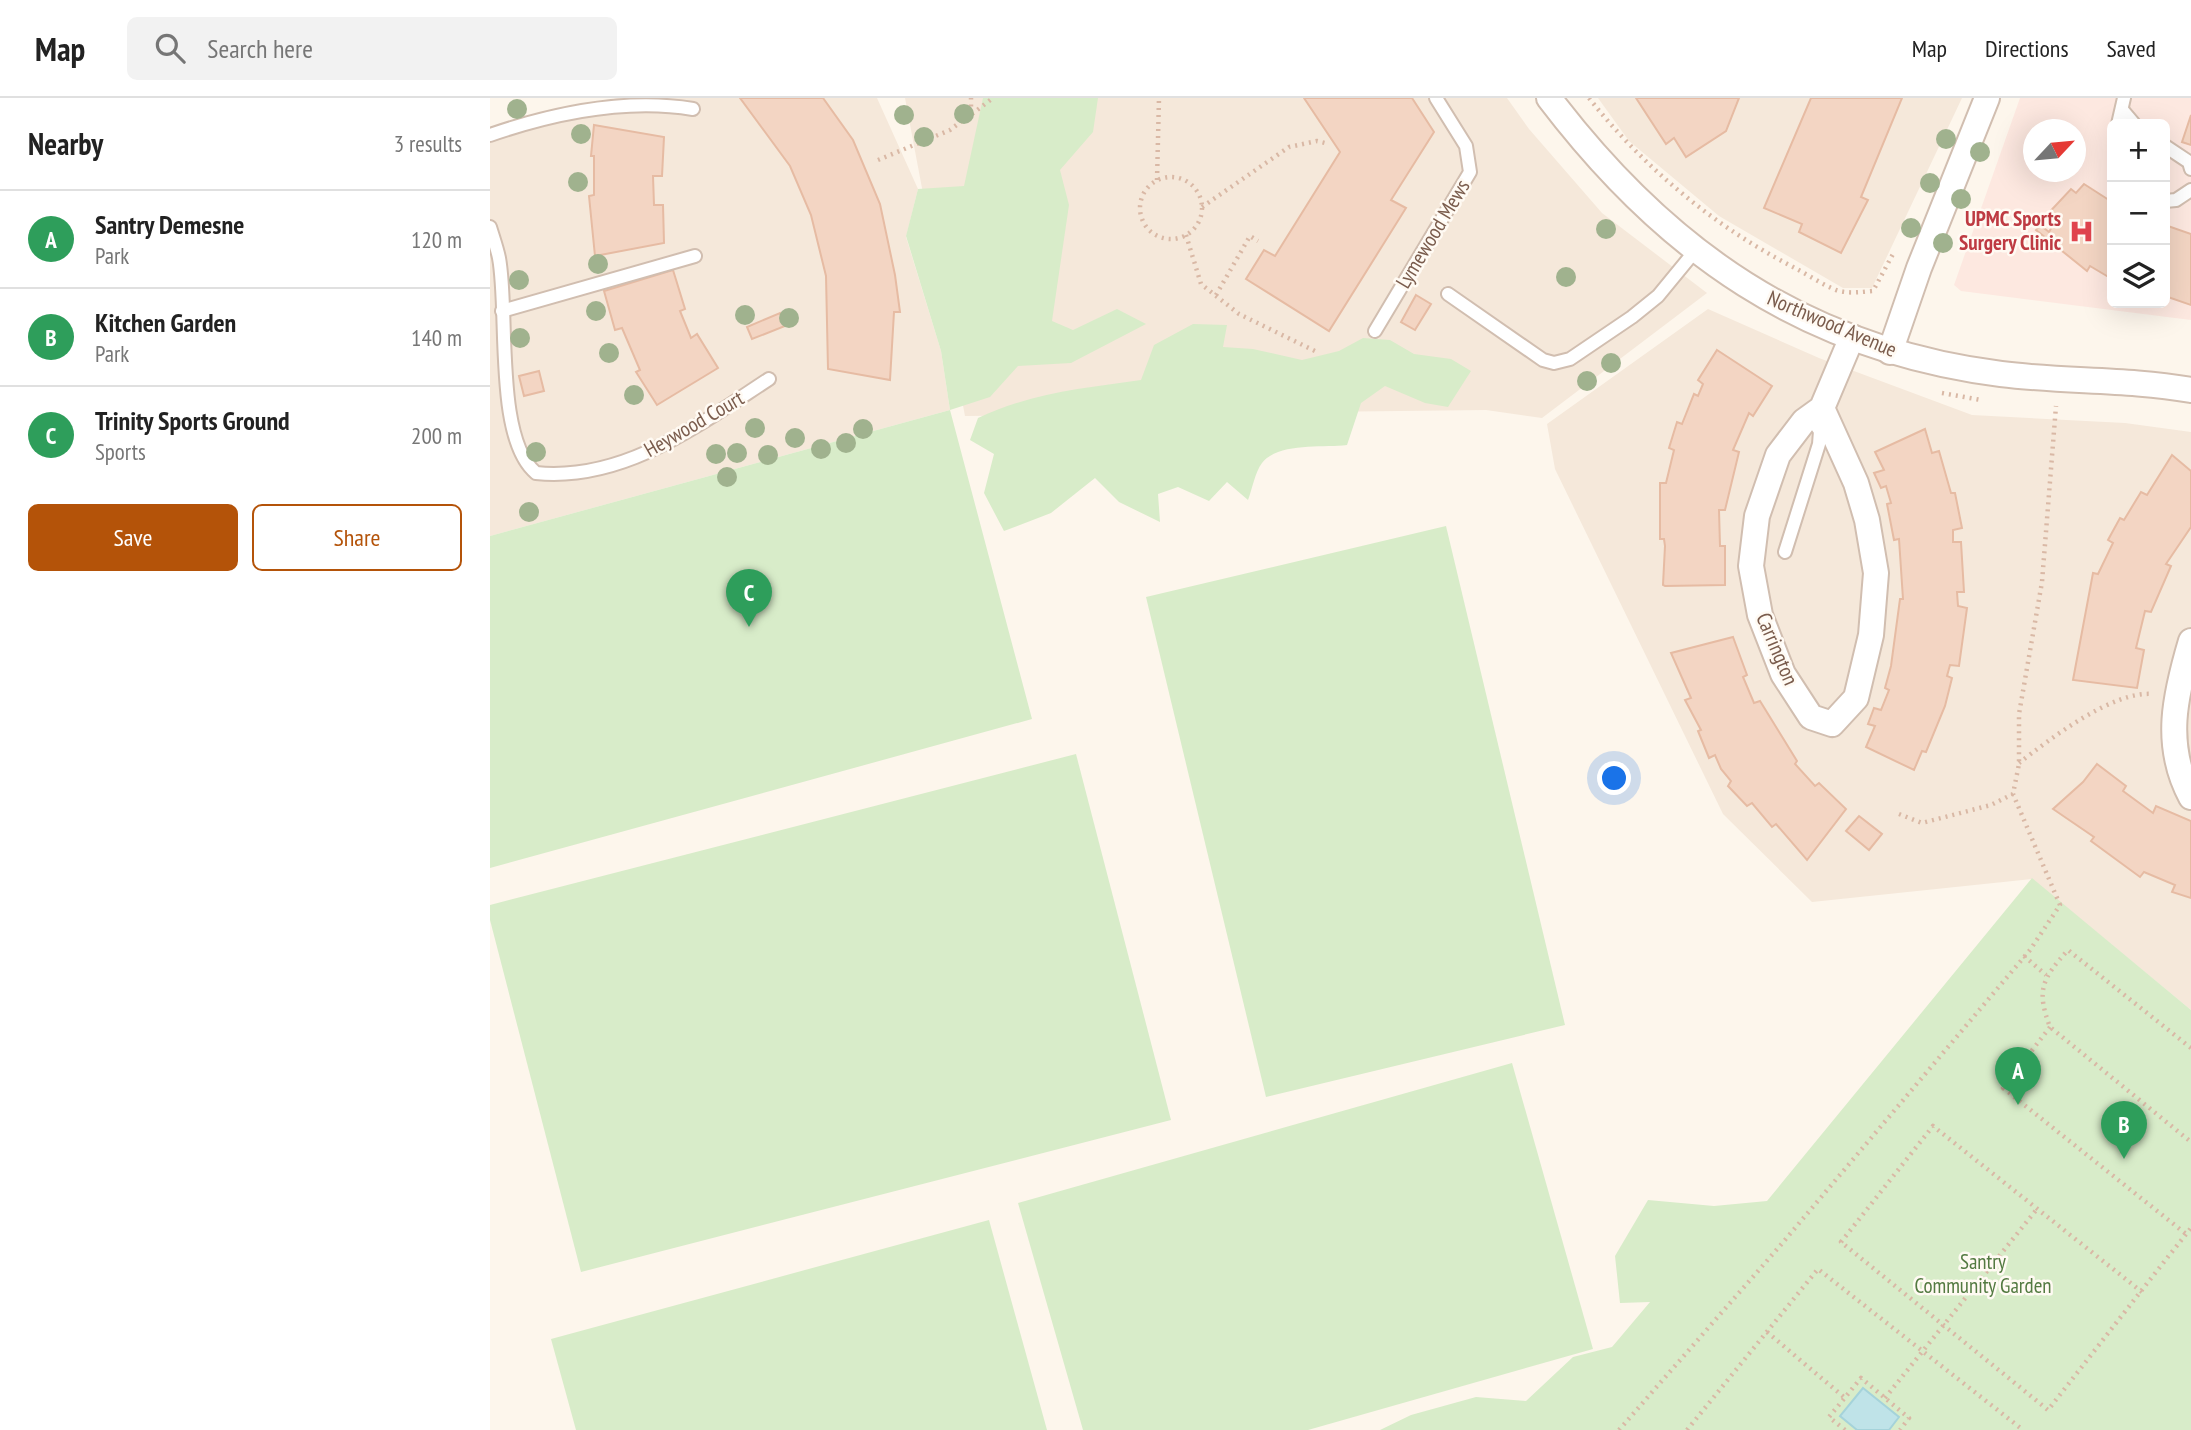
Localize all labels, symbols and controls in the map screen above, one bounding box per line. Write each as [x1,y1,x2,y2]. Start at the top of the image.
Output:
search box [127,17,617,80]
text: Map [35,27,85,70]
icon: search [151,29,189,67]
text: Search here [207,32,313,65]
text: Map [1912,33,1947,64]
text: Directions [1985,33,2069,64]
text: Saved [2107,33,2156,64]
north arrow [2023,119,2086,182]
map controls [2107,119,2170,308]
button: + [2107,119,2170,182]
text: Nearby [28,124,103,163]
text: 3 results [394,129,462,158]
street label: Lymewood Mews [1389,174,1476,293]
button: − [2107,182,2170,245]
place label: UPMC Sports Surgery Clinic [1959,205,2062,256]
text: Santry Demesne [95,208,244,241]
hospital icon: UPMC Sports Surgery Clinic [2067,217,2095,245]
text: A [45,225,57,254]
text: 120 m [411,225,462,254]
text: Park [95,241,129,270]
button: layers [2107,245,2170,308]
street label: Northwood Avenue [1763,284,1901,363]
text: Kitchen Garden [95,306,236,339]
text: B [45,323,57,352]
text: 140 m [411,323,462,352]
text: Park [95,339,129,368]
street label: Heywood Court [639,384,749,463]
text: Trinity Sports Ground [95,404,290,437]
text: C [46,421,56,450]
text: 200 m [411,421,462,450]
text: Sports [95,437,146,466]
button: Save [28,504,238,571]
button: Share [252,504,462,571]
pin: C [726,569,772,627]
street label: Carrington [1750,609,1805,689]
your location [1597,761,1631,795]
pin: A [1995,1047,2041,1105]
pin: B [2101,1101,2147,1159]
park label: Santry Community Garden [1914,1248,2052,1299]

